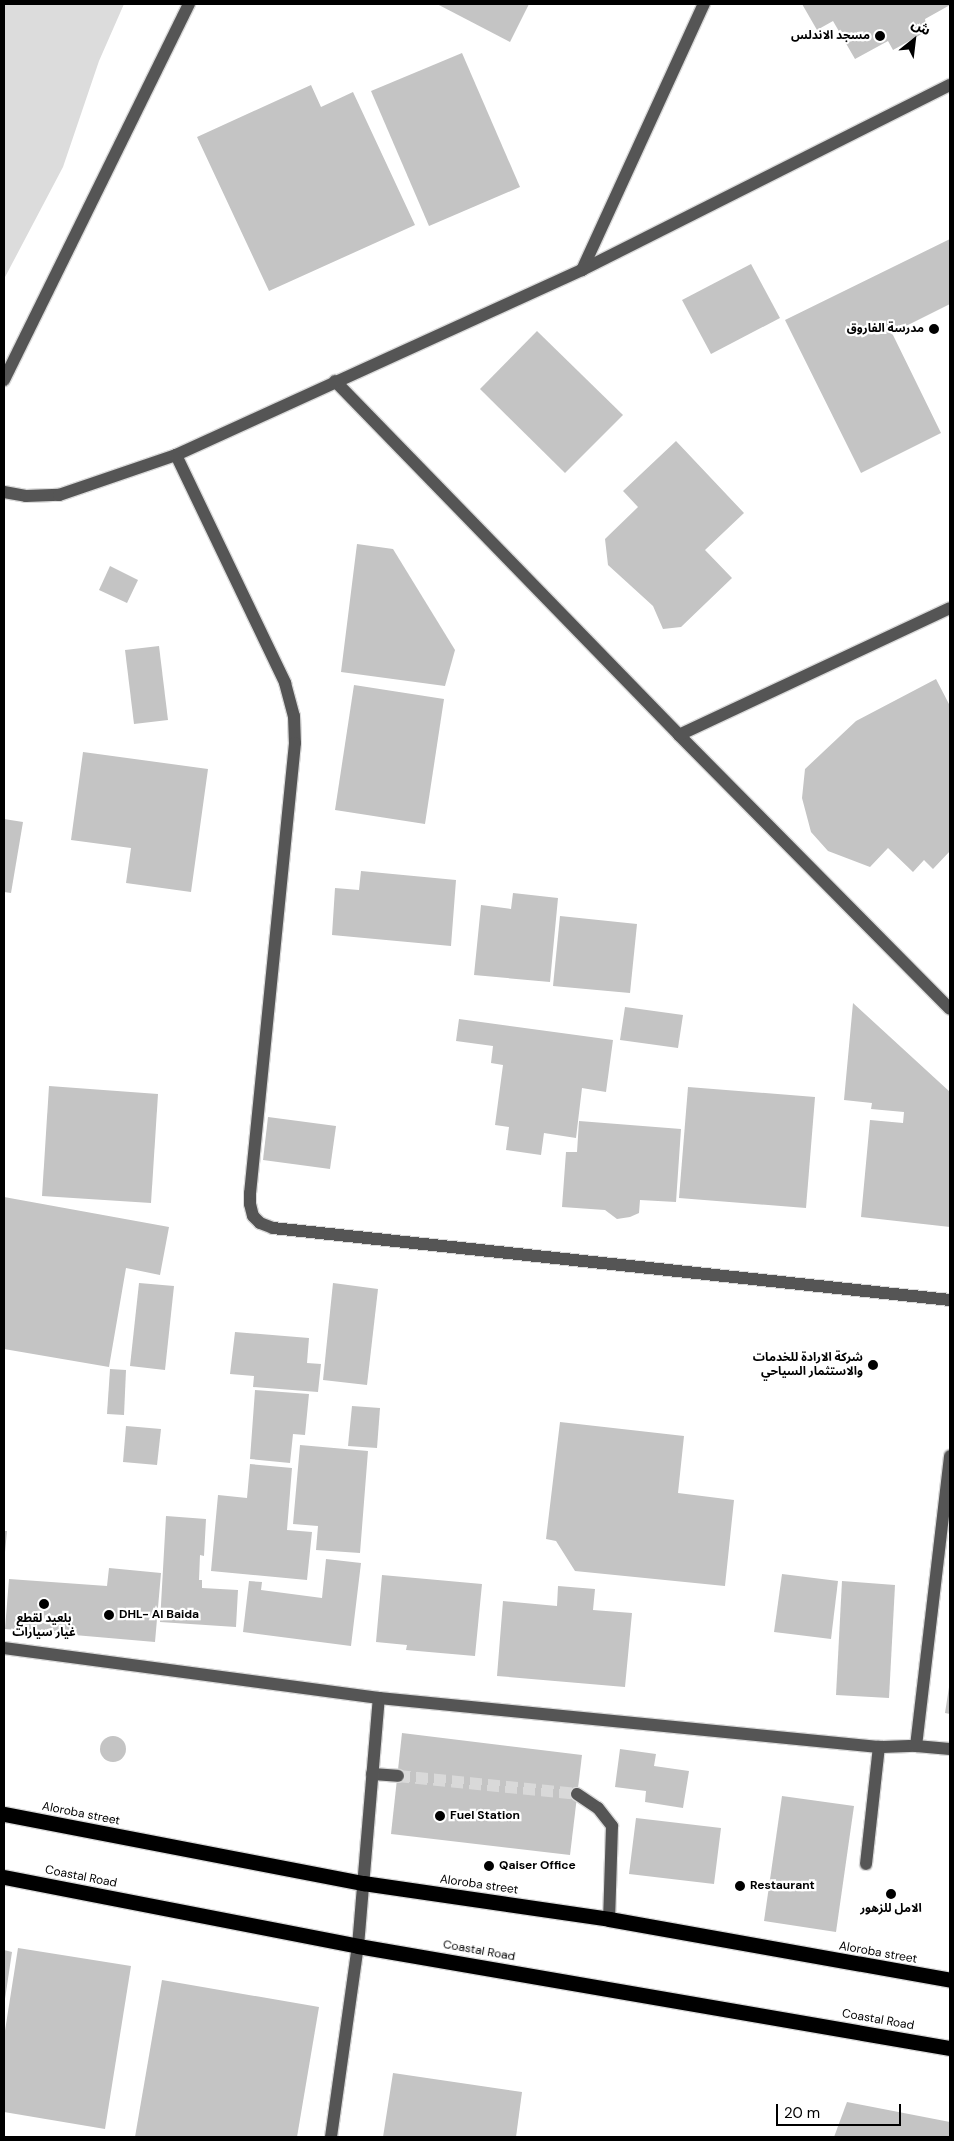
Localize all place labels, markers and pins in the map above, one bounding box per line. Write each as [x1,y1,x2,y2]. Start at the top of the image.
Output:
place label: مسجد الاندلس [791,29,870,43]
marker: مسجد الاندلس [874,30,886,42]
place label: مدرسة الفاروق [847,322,924,336]
marker: مدرسة الفاروق [928,323,940,335]
place label: شركة الارادة للخدمات والاستثمار السياحي [753,1351,863,1379]
marker: شركة الارادة للخدمات والاستثمار السياحي [867,1359,879,1371]
marker: بلعيد لقطع غيار سيارات [38,1598,50,1610]
place label: DHL- Al Baida [119,1608,199,1622]
marker: DHL- Al Baida [103,1609,115,1621]
place label: بلعيد لقطع غيار سيارات [12,1612,76,1640]
place label: Fuel Station [450,1809,520,1823]
marker: Fuel Station [434,1810,446,1822]
place label: Qaiser Office [499,1859,576,1873]
marker: Qaiser Office [483,1860,495,1872]
place label: Restaurant [750,1879,815,1893]
marker: Restaurant [734,1880,746,1892]
marker: الامل للزهور [885,1888,897,1900]
place label: الامل للزهور [860,1902,922,1916]

